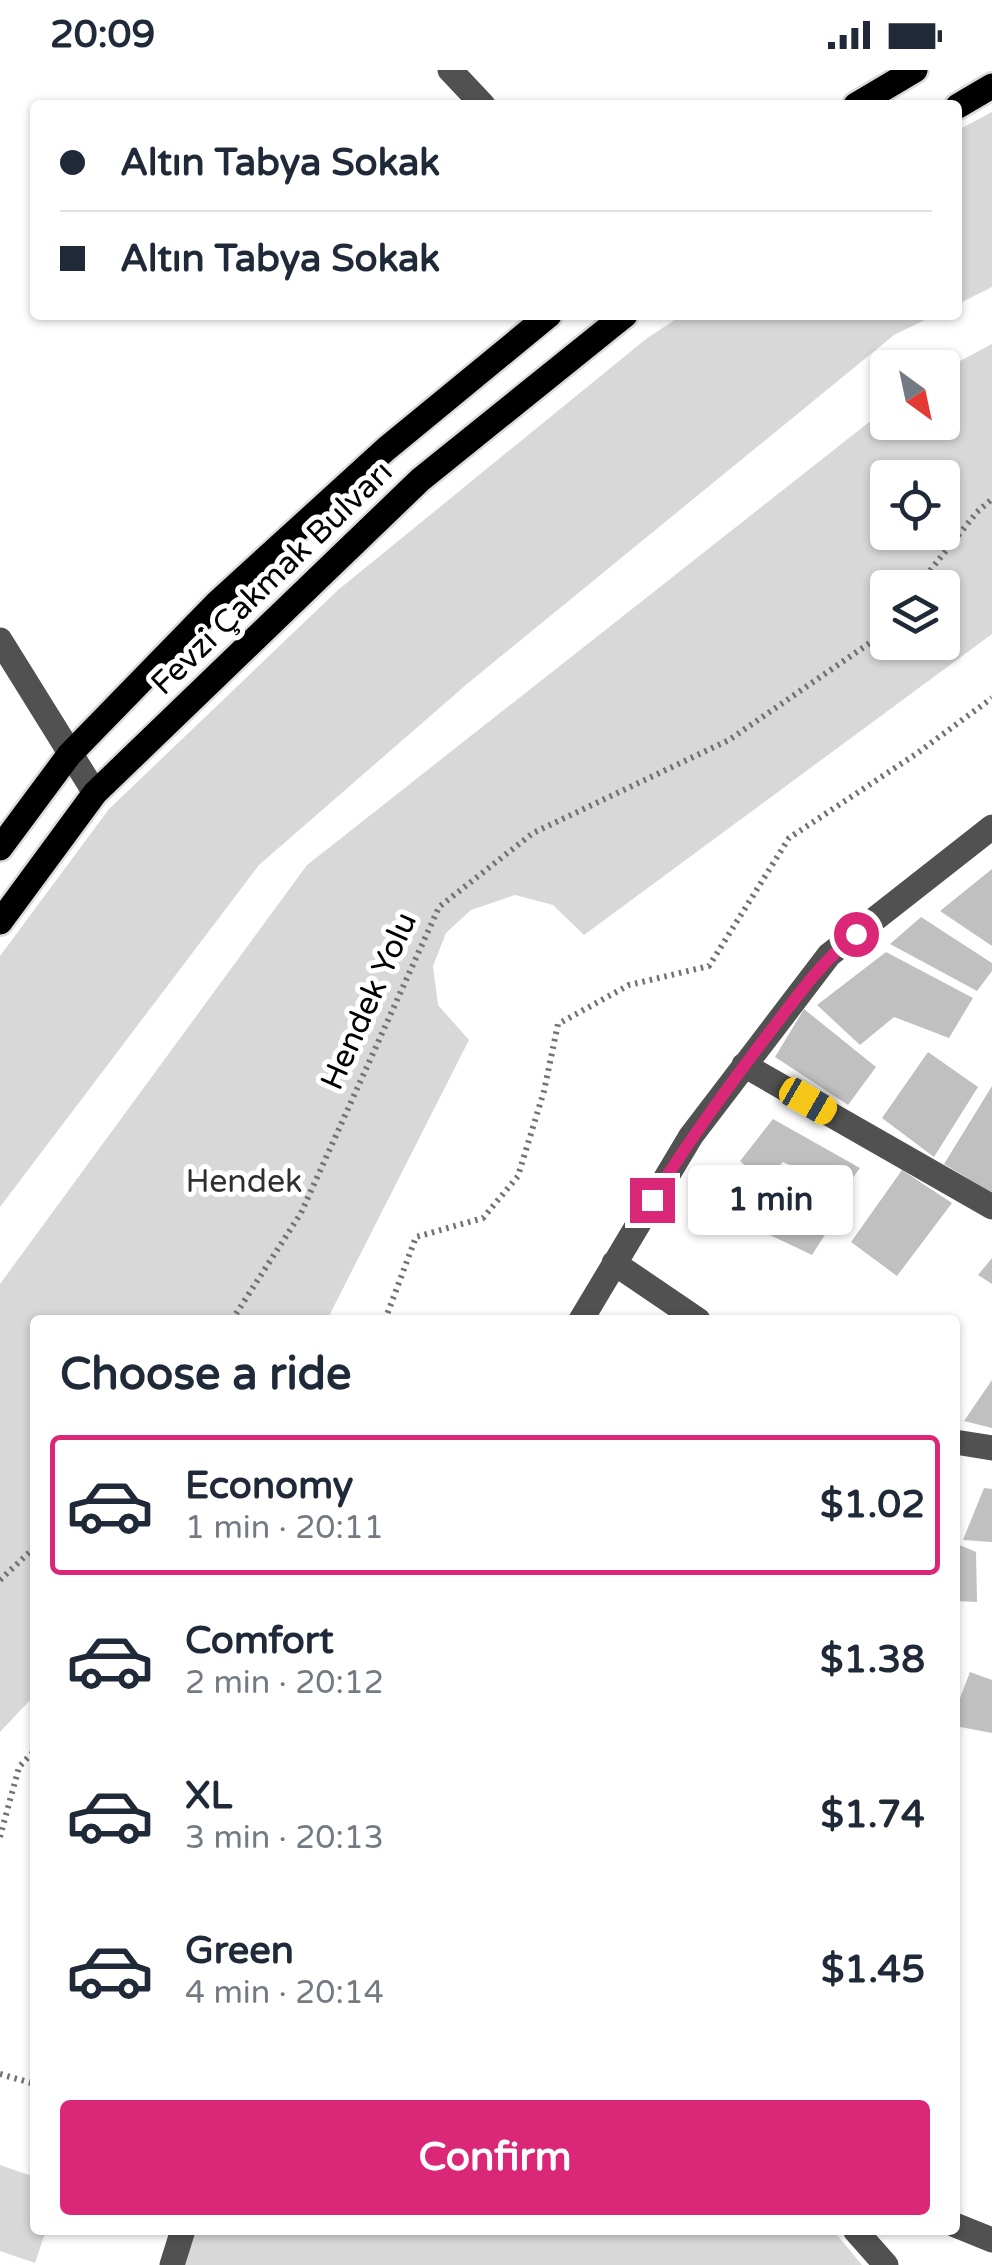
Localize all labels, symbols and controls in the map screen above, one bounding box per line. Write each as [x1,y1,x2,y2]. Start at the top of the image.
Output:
text: 20:09 [50,12,155,58]
text: Altın Tabya Sokak [120,140,440,186]
text: Altın Tabya Sokak [120,236,440,282]
north arrow [870,350,960,440]
map controls [870,350,960,660]
street label: Fevzi Çakmak Bulvarı [144,453,400,703]
button: locate [870,460,960,550]
button: layers [870,570,960,660]
street label: Hendek Yolu [313,906,425,1096]
route start [834,912,879,957]
car [775,1073,841,1129]
park label: Hendek [185,1163,303,1201]
callout: 1 min [687,1165,852,1235]
route end [630,1178,675,1223]
text: 1 min [728,1181,813,1219]
text: Choose a ride [60,1348,351,1402]
icon: car [65,1460,155,1550]
text: Economy [185,1463,353,1509]
text: $1.02 [820,1482,925,1528]
text: 1 min · 20:11 [185,1509,384,1547]
icon: car [65,1615,155,1705]
text: Comfort [185,1618,334,1664]
text: $1.38 [820,1637,925,1683]
text: 2 min · 20:12 [185,1664,384,1702]
icon: car [65,1770,155,1860]
text: XL [185,1773,232,1819]
text: $1.74 [820,1792,925,1838]
text: 3 min · 20:13 [185,1819,384,1857]
icon: car [65,1925,155,2015]
text: Green [185,1928,294,1974]
text: $1.45 [821,1947,925,1993]
text: 4 min · 20:14 [185,1974,384,2012]
button: Confirm [60,2100,930,2215]

